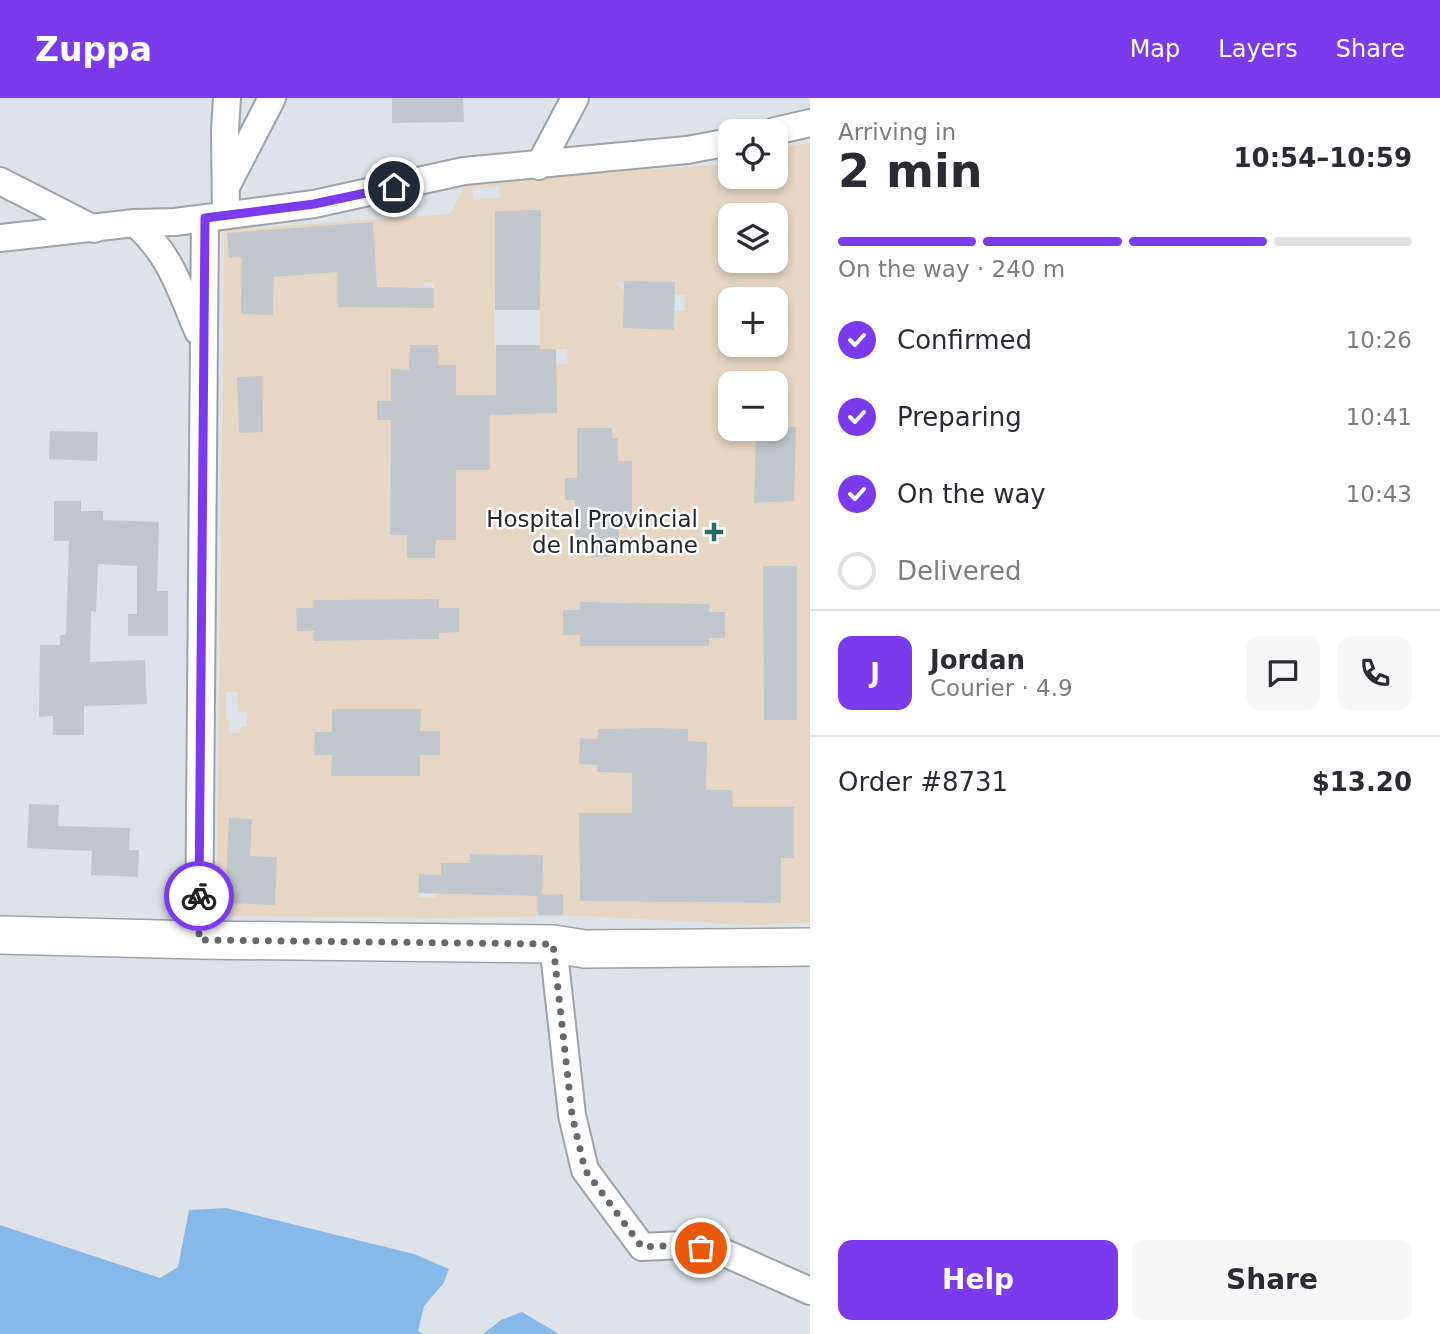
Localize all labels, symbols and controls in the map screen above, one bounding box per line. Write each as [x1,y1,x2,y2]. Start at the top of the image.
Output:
text: Zuppa [35,30,152,69]
text: Map [1130,35,1180,63]
text: Layers [1218,35,1298,63]
text: Share [1336,35,1405,63]
map controls [718,119,788,441]
button: locate [718,119,788,189]
text: Arriving in [838,119,956,145]
text: 10:54–10:59 [1233,143,1412,173]
text: 2 min [838,144,982,198]
pin [364,157,424,217]
icon: home [375,168,413,206]
button: layers [718,203,788,273]
text: On the way · 240 m [838,256,1065,282]
button: + [718,287,788,357]
icon: check [838,321,876,359]
text: Confirmed [897,325,1032,355]
text: 10:26 [1346,327,1412,353]
button: − [718,371,788,441]
icon: check [838,398,876,436]
text: Preparing [897,402,1022,432]
text: 10:41 [1346,404,1412,430]
icon: check [838,475,876,513]
text: On the way [897,479,1046,509]
text: 10:43 [1346,481,1412,507]
place label: Hospital Provincial de Inhambane [486,506,698,558]
marker: Hospital Provincial de Inhambane [704,522,724,542]
text: Delivered [897,556,1021,586]
button: chat [1246,636,1320,710]
button: phone [1338,636,1412,710]
text: Jordan [930,645,1025,675]
text: J [870,658,880,688]
text: Courier · 4.9 [930,675,1073,701]
text: Order #8731 [838,767,1008,797]
text: $13.20 [1312,767,1412,797]
courier [164,861,234,931]
icon: bike [180,877,218,915]
pin [671,1218,731,1278]
icon: bag [682,1229,720,1267]
button: Help [838,1240,1118,1320]
button: Share [1132,1240,1412,1320]

